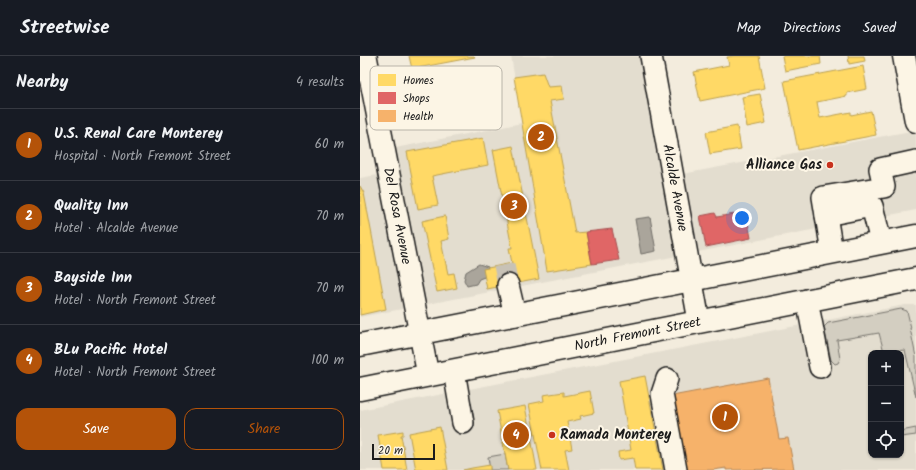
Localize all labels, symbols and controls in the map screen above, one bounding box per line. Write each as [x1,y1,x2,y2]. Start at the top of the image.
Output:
text: Streetwise [20,13,110,43]
text: Map [736,17,761,39]
text: Directions [783,17,841,39]
text: Saved [863,17,896,39]
legend [370,66,502,130]
text: Nearby [16,69,68,96]
text: 4 results [296,72,344,93]
text: Homes [403,72,434,90]
text: Shops [403,90,430,108]
text: Health [403,108,433,126]
text: U.S. Renal Care Monterey [54,122,223,146]
pin: 2 [528,122,554,152]
text: 1 [27,134,31,155]
text: 60 m [315,134,344,155]
street label: Alcalde Avenue [656,142,694,234]
text: Hospital · North Fremont Street [54,146,231,167]
place label: Alliance Gas [746,154,822,176]
marker: Alliance Gas [825,160,835,170]
street label: Del Rosa Avenue [377,166,417,267]
pin: 3 [501,191,527,221]
text: Quality Inn [54,194,128,218]
text: 2 [25,206,33,227]
text: 70 m [316,206,344,227]
your location [732,208,752,228]
text: Hotel · Alcalde Avenue [54,218,178,239]
text: Bayside Inn [54,266,132,290]
text: 3 [25,278,33,299]
text: 70 m [316,278,344,299]
text: Hotel · North Fremont Street [54,290,216,311]
street label: North Fremont Street [572,311,704,357]
text: BLu Pacific Hotel [54,338,167,362]
text: 4 [25,350,33,371]
text: 100 m [311,350,344,371]
map controls [868,350,904,458]
button: + [868,350,904,386]
text: Hotel · North Fremont Street [54,362,216,383]
button: − [868,386,904,422]
pin: 1 [712,402,738,432]
button: Save [16,408,176,450]
button: Share [184,408,344,450]
pin: 4 [503,420,529,450]
button: locate [868,422,904,458]
place label: Ramada Monterey [560,424,672,446]
marker: Ramada Monterey [547,430,557,440]
scale bar [372,442,435,461]
text: 20 m [378,442,403,460]

